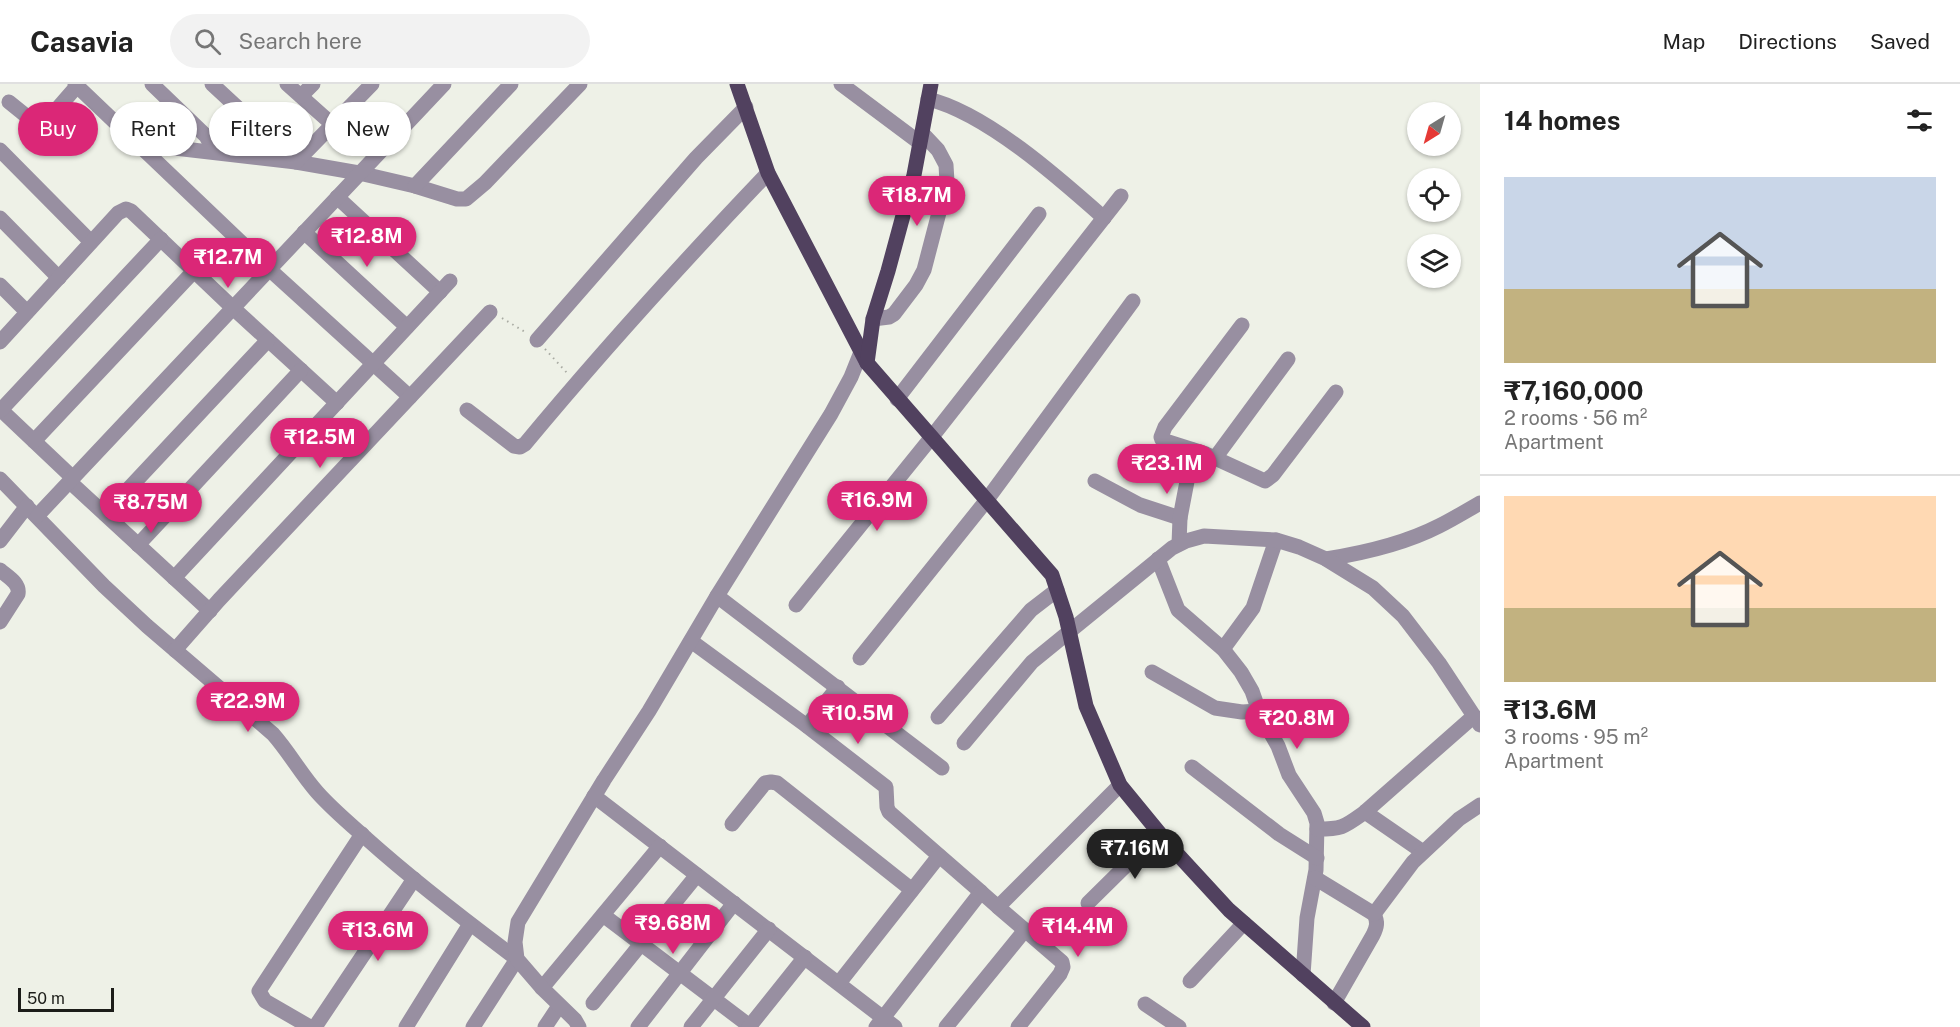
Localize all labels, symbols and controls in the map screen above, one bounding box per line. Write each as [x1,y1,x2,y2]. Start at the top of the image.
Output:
search box [170,14,590,68]
text: Casavia [30,25,134,58]
icon: search [191,25,224,58]
text: Search here [239,28,362,54]
text: Map [1663,29,1705,54]
text: Directions [1738,29,1837,54]
text: Saved [1870,29,1930,54]
chip: Buy [18,102,98,156]
chip: Rent [110,102,197,156]
chip: Filters [209,102,313,156]
chip: New [325,102,411,156]
north arrow [1407,102,1461,156]
map controls [1407,102,1461,288]
icon: filters [1903,104,1936,137]
text: 14 homes [1504,105,1620,136]
button: locate [1407,168,1461,222]
pin: ₹18.7M [868,176,966,227]
text: ₹18.7M [882,183,952,207]
icon: home [1666,216,1774,324]
pin: ₹12.8M [318,217,416,268]
text: ₹12.8M [331,224,403,248]
button: layers [1407,234,1461,288]
pin: ₹12.7M [179,238,277,289]
text: ₹12.7M [194,245,262,269]
text: ₹7,160,000 [1504,375,1644,406]
text: 2 rooms · 56 m² [1504,406,1647,430]
pin: ₹12.5M [271,418,369,469]
text: ₹12.5M [284,425,356,449]
text: Apartment [1504,430,1604,454]
pin: ₹23.1M [1118,444,1216,495]
text: ₹23.1M [1131,451,1203,475]
pin: ₹16.9M [828,481,926,532]
pin: ₹8.75M [102,483,200,534]
text: ₹16.9M [841,488,913,512]
text: ₹8.75M [114,490,188,514]
icon: home [1666,535,1774,643]
pin: ₹22.9M [199,682,297,733]
text: ₹22.9M [210,689,286,713]
pin: ₹10.5M [809,694,907,745]
text: ₹13.6M [1504,694,1597,725]
pin: ₹20.8M [1248,699,1346,750]
text: ₹10.5M [822,701,894,725]
text: ₹20.8M [1259,706,1335,730]
text: 3 rooms · 95 m² [1504,725,1648,749]
text: Apartment [1504,749,1604,773]
pin: ₹7.16M [1086,829,1184,880]
text: ₹7.16M [1101,836,1169,860]
pin: ₹9.68M [624,904,722,955]
pin: ₹14.4M [1029,907,1127,958]
pin: ₹13.6M [329,911,427,962]
text: ₹9.68M [635,911,711,935]
text: ₹14.4M [1042,914,1114,938]
text: ₹13.6M [342,918,414,942]
scale bar [18,985,114,1012]
text: 50 m [27,989,65,1008]

